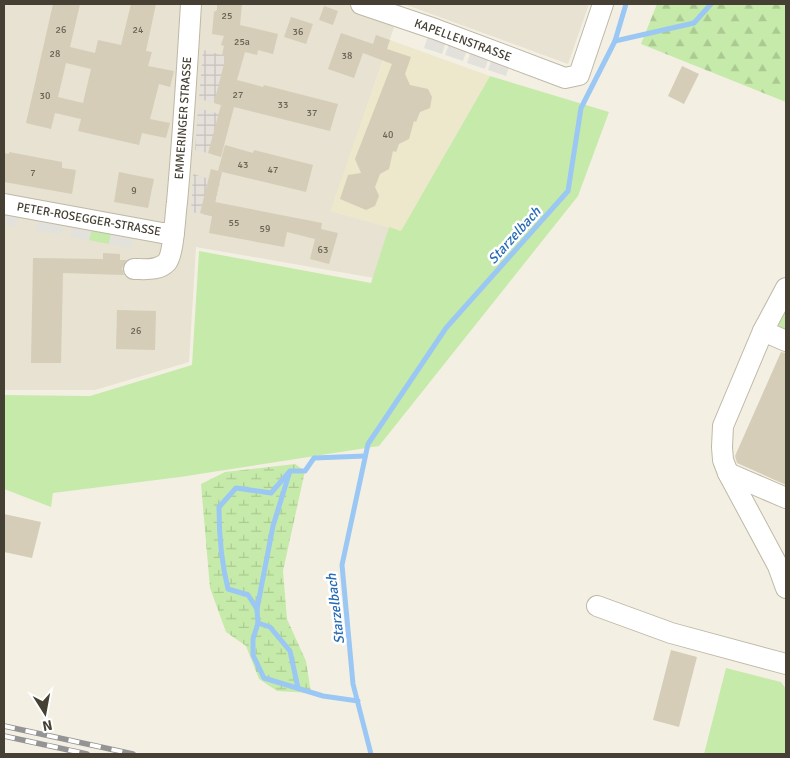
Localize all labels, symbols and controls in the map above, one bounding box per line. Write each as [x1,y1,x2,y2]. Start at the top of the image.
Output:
house number: 25 [222,10,232,22]
street label: KAPELLENSTRASSE [412,16,514,65]
house number: 26 [56,24,66,36]
house number: 24 [133,24,144,36]
house number: 36 [293,26,303,38]
house number: 25a [234,36,250,48]
house number: 28 [50,48,60,60]
house number: 38 [342,50,352,62]
street label: EMMERINGER STRASSE [172,56,195,180]
house number: 27 [233,89,243,101]
house number: 30 [40,90,50,102]
house number: 33 [278,99,288,111]
house number: 37 [307,107,317,119]
house number: 40 [383,129,393,141]
house number: 43 [238,159,248,171]
house number: 47 [268,164,278,176]
house number: 7 [30,167,36,179]
house number: 9 [131,185,137,197]
street label: PETER-ROSEGGER-STRASSE [16,199,162,240]
water label: Starzelbach [484,203,545,267]
house number: 55 [229,217,239,229]
house number: 59 [260,223,270,235]
house number: 63 [318,244,328,256]
house number: 26 [131,325,141,337]
water label: Starzelbach [323,572,348,645]
north arrow [20,688,70,738]
text: N [41,716,54,735]

